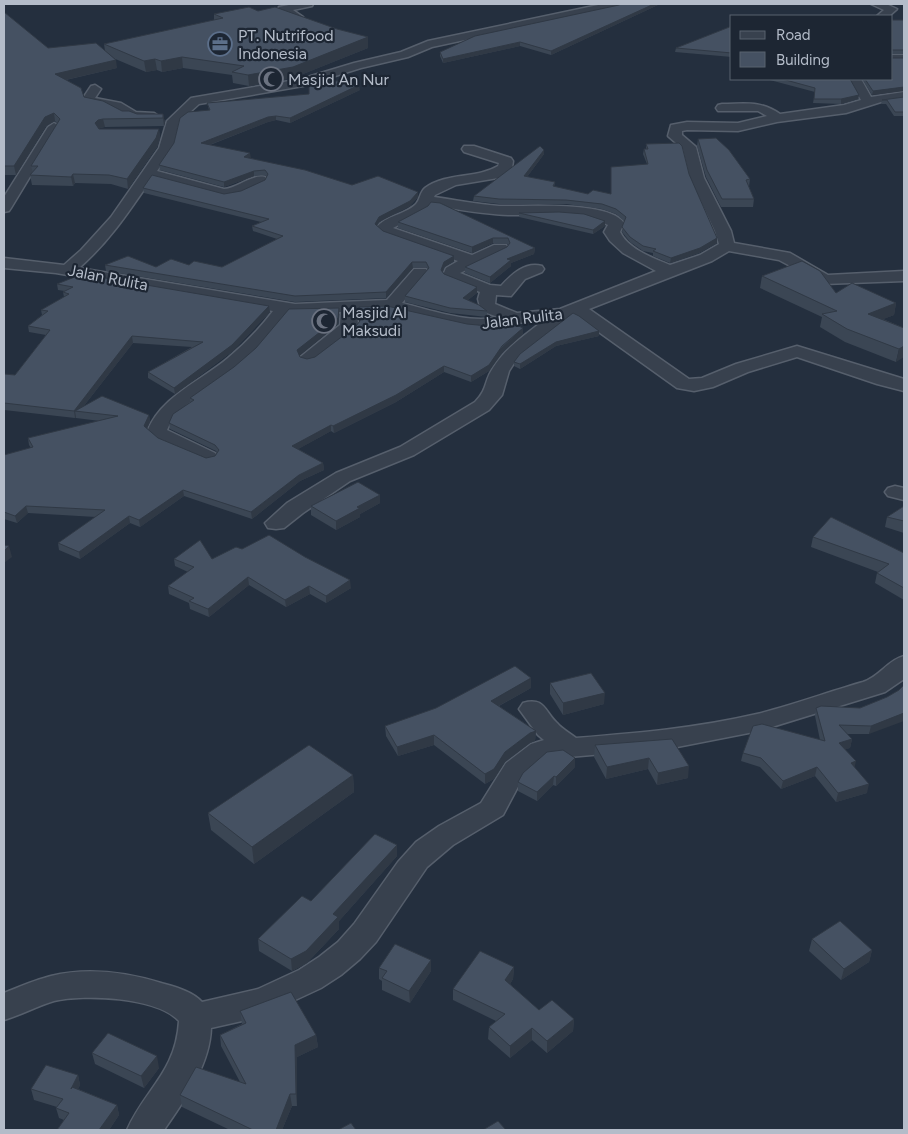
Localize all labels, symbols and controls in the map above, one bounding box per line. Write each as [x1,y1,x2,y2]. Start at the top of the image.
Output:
legend [730,15,893,80]
place label: PT. Nutrifood Indonesia [238,26,334,63]
text: Road [776,26,811,44]
office icon: PT. Nutrifood Indonesia [207,31,233,57]
text: Building [776,51,830,69]
mosque icon: Masjid An Nur [258,66,284,92]
place label: Masjid An Nur [288,70,390,89]
street label: Jalan Rulita [66,260,150,295]
place label: Masjid Al Maksudi [342,303,407,340]
street label: Jalan Rulita [481,304,564,333]
mosque icon: Masjid Al Maksudi [311,308,337,334]

